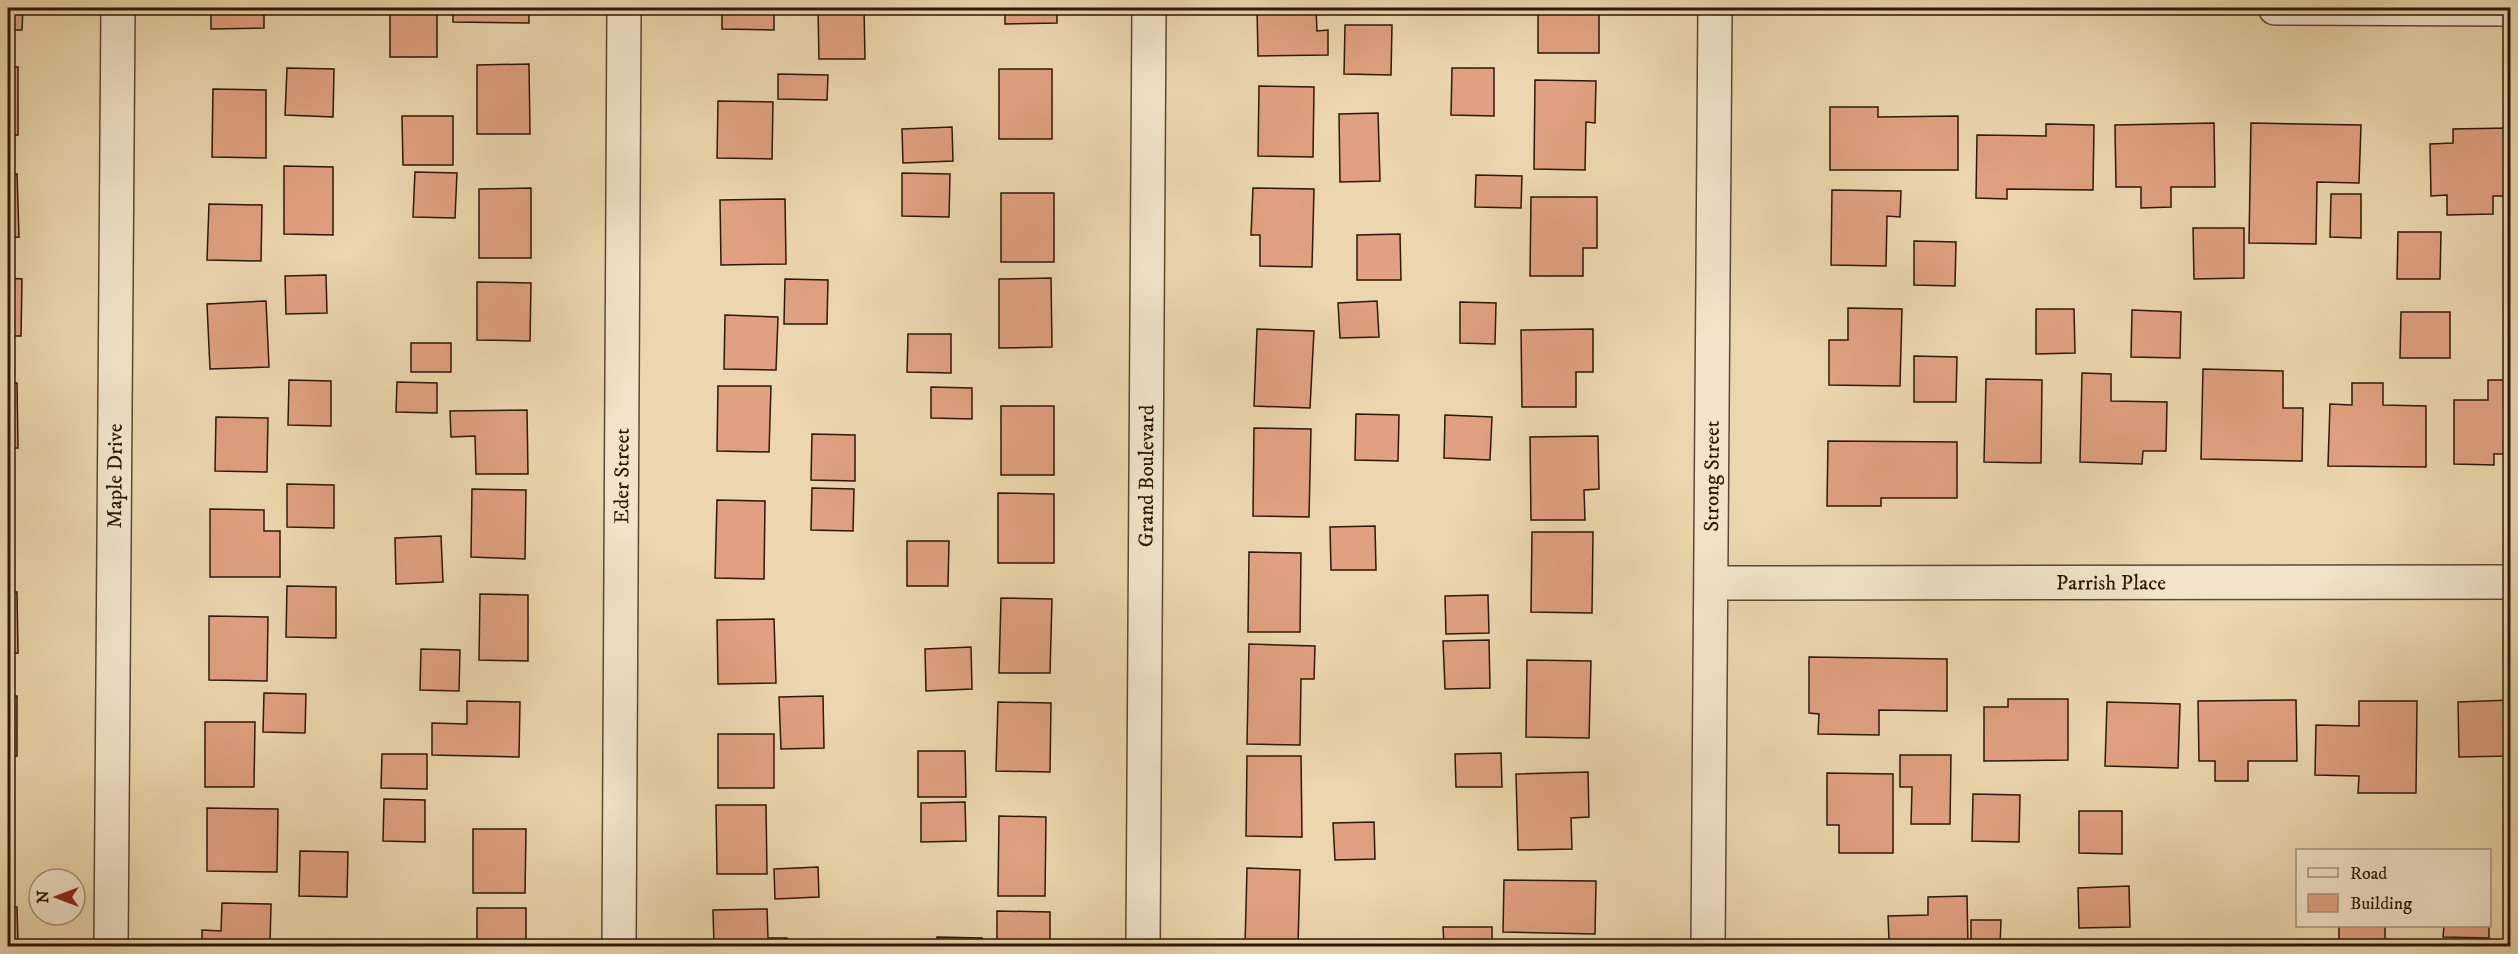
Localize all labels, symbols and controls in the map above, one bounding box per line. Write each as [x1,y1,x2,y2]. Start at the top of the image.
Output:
street label: Grand Boulevard [1134,404,1160,547]
street label: Strong Street [1699,420,1726,532]
street label: Maple Drive [102,423,129,529]
street label: Eder Street [609,428,636,524]
street label: Parrish Place [2056,570,2166,597]
legend [2296,849,2491,927]
text: Road [2350,863,2387,885]
north arrow [27,867,87,927]
text: N [33,890,53,904]
text: Building [2350,893,2412,915]

